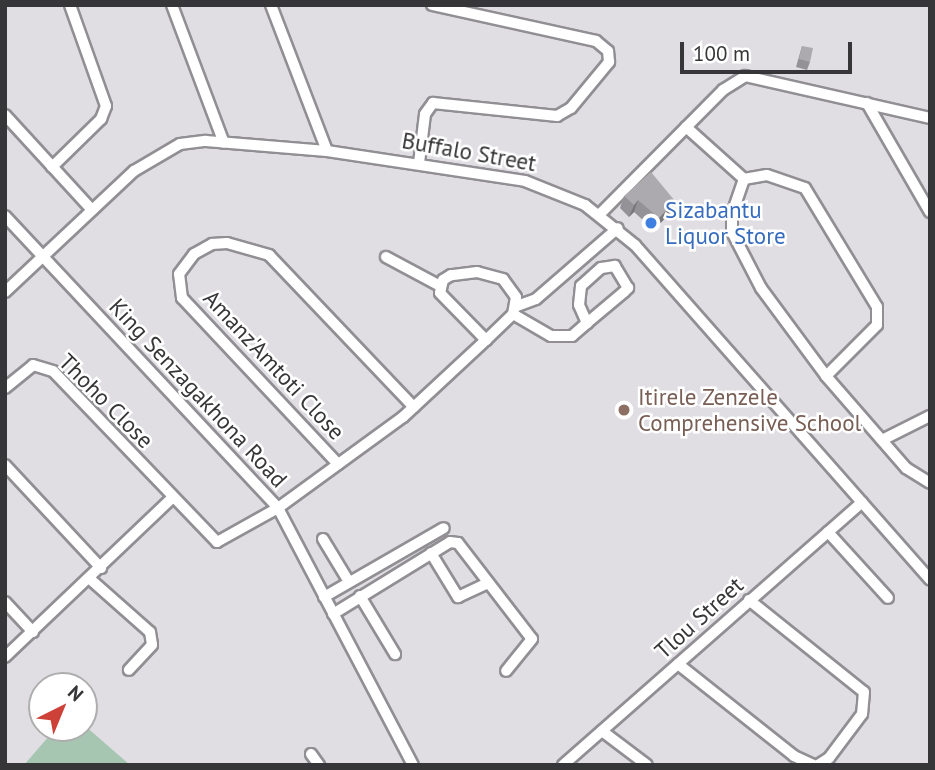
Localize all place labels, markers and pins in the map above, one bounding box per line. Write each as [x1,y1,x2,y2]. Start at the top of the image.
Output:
place label: Sizabantu Liquor Store [665,196,786,250]
marker: Sizabantu Liquor Store [643,215,659,231]
place label: Itirele Zenzele Comprehensive School [638,383,861,437]
marker: Itirele Zenzele Comprehensive School [616,402,632,418]

